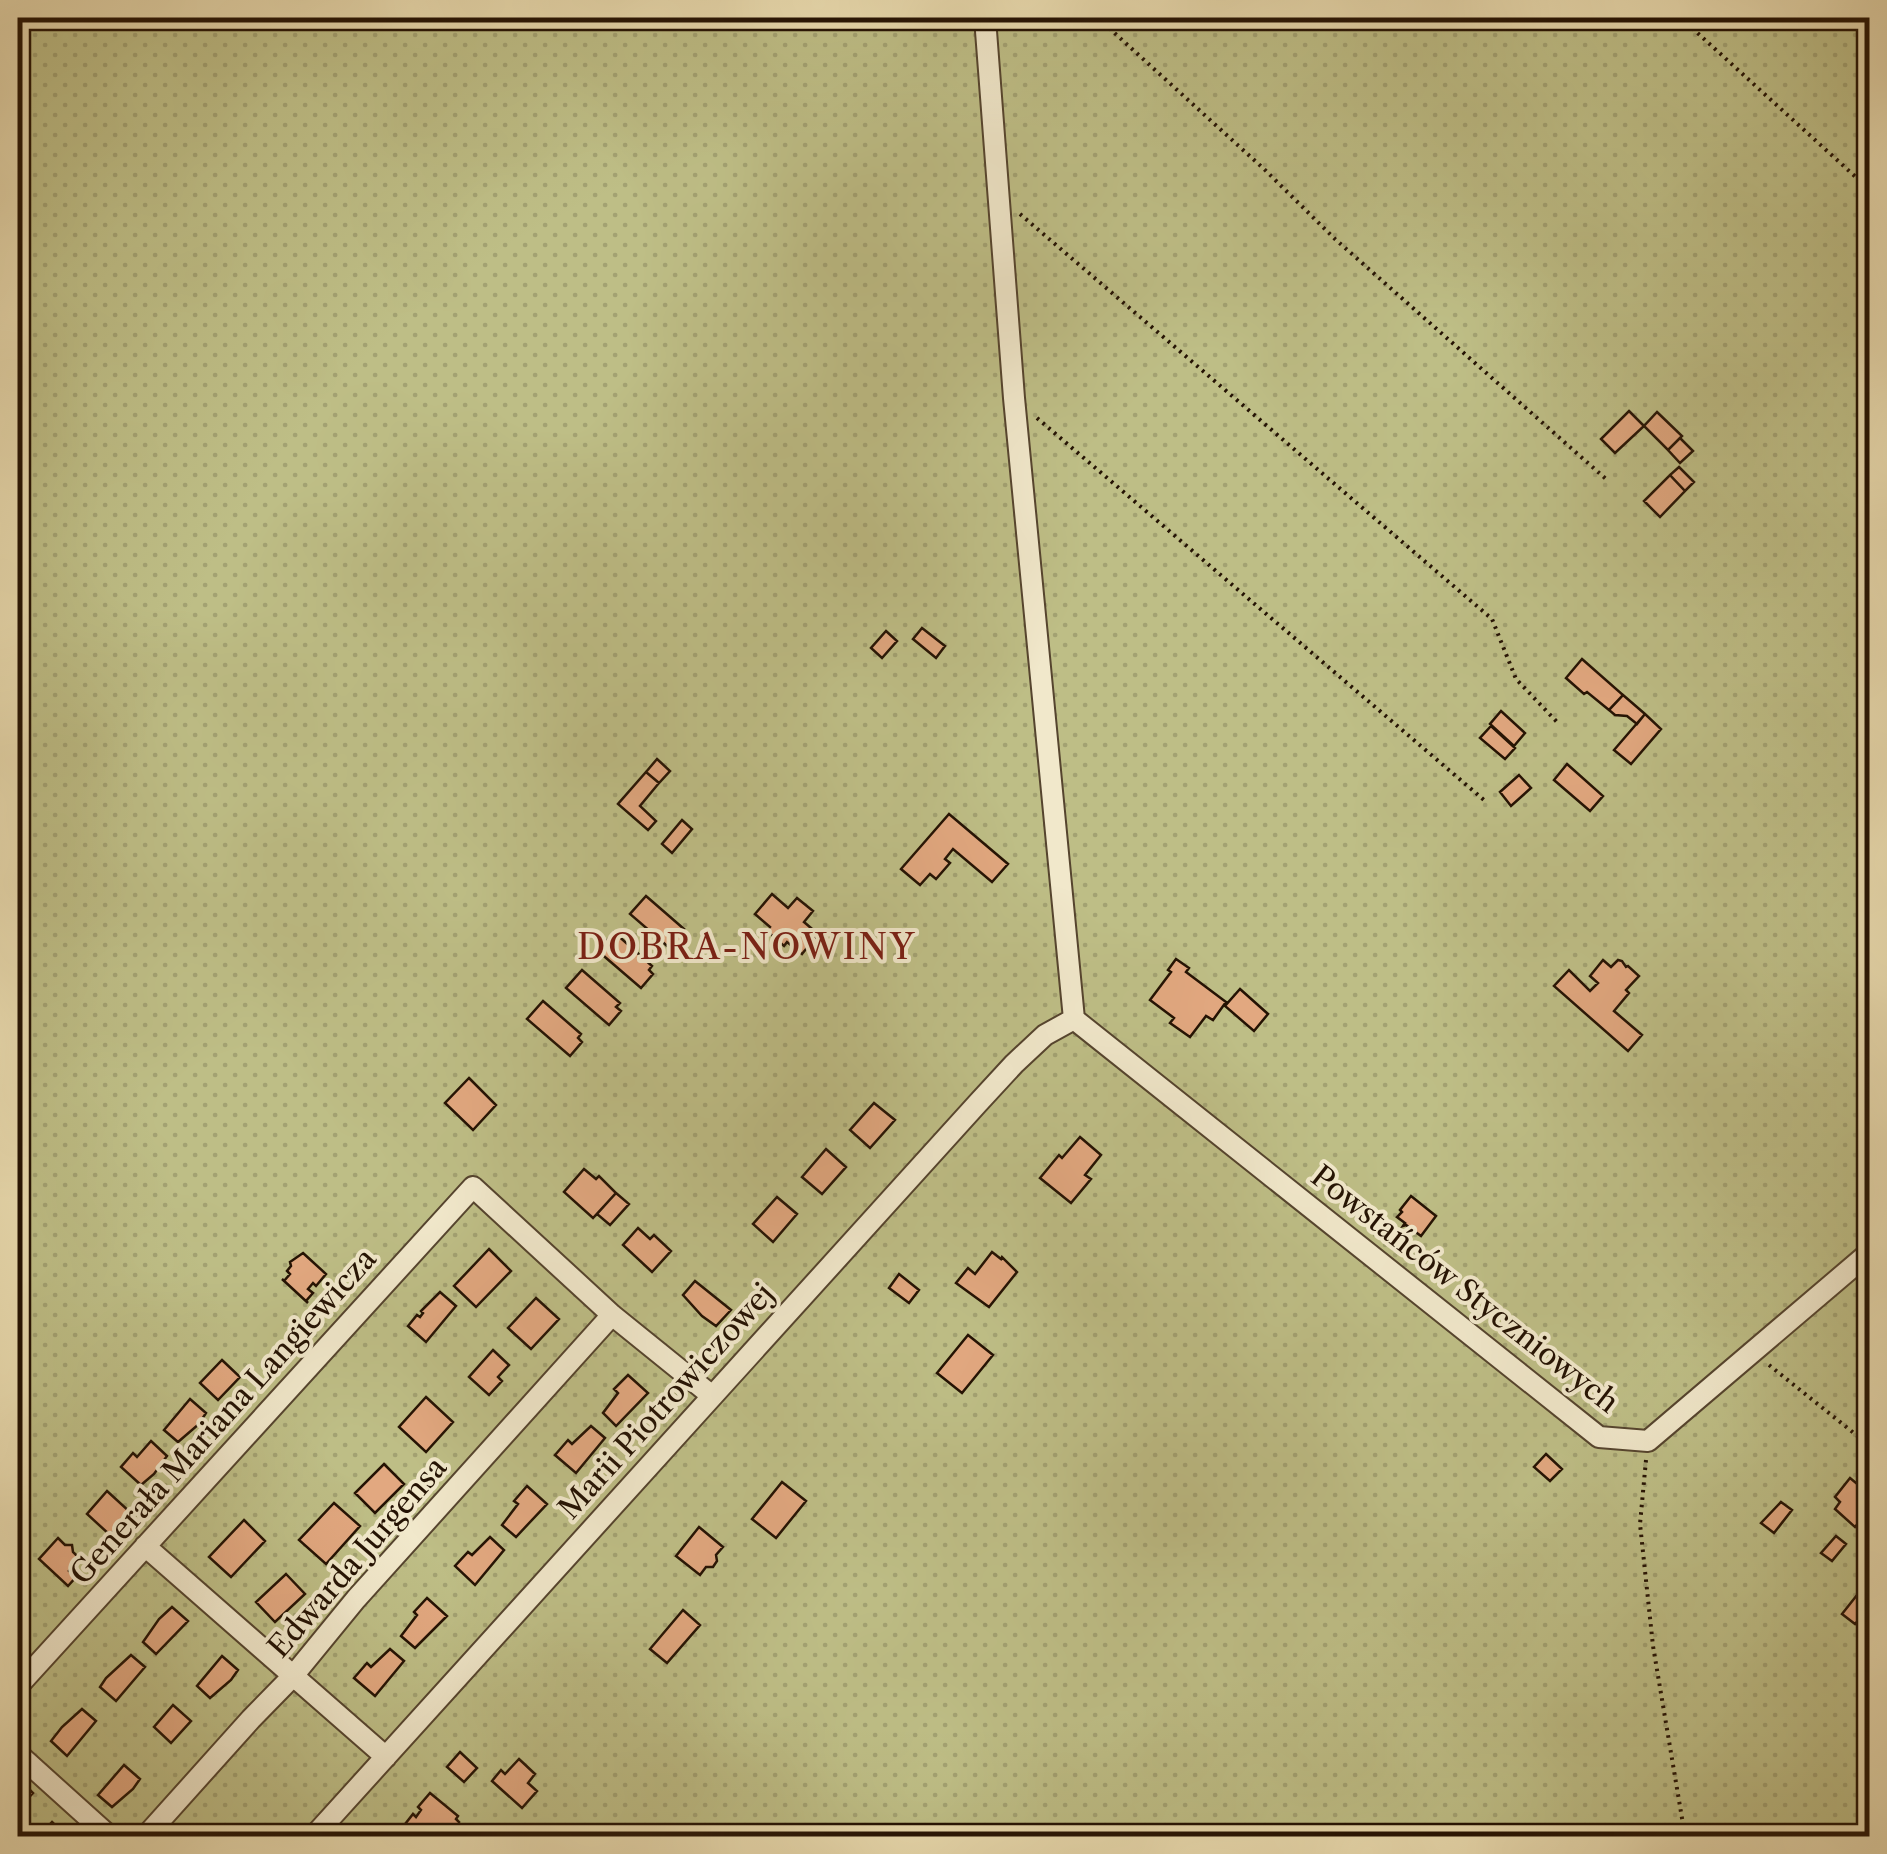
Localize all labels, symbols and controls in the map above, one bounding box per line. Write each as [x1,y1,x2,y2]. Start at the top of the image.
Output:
district label: DOBRA-NOWINY [577,925,917,968]
street label: Powstańców Styczniowych [1304,1157,1626,1421]
street label: Generała Mariana Langiewicza [62,1240,384,1592]
street label: Marii Piotrowiczowej [550,1275,782,1527]
street label: Edwarda Jurgensa [260,1449,454,1665]

